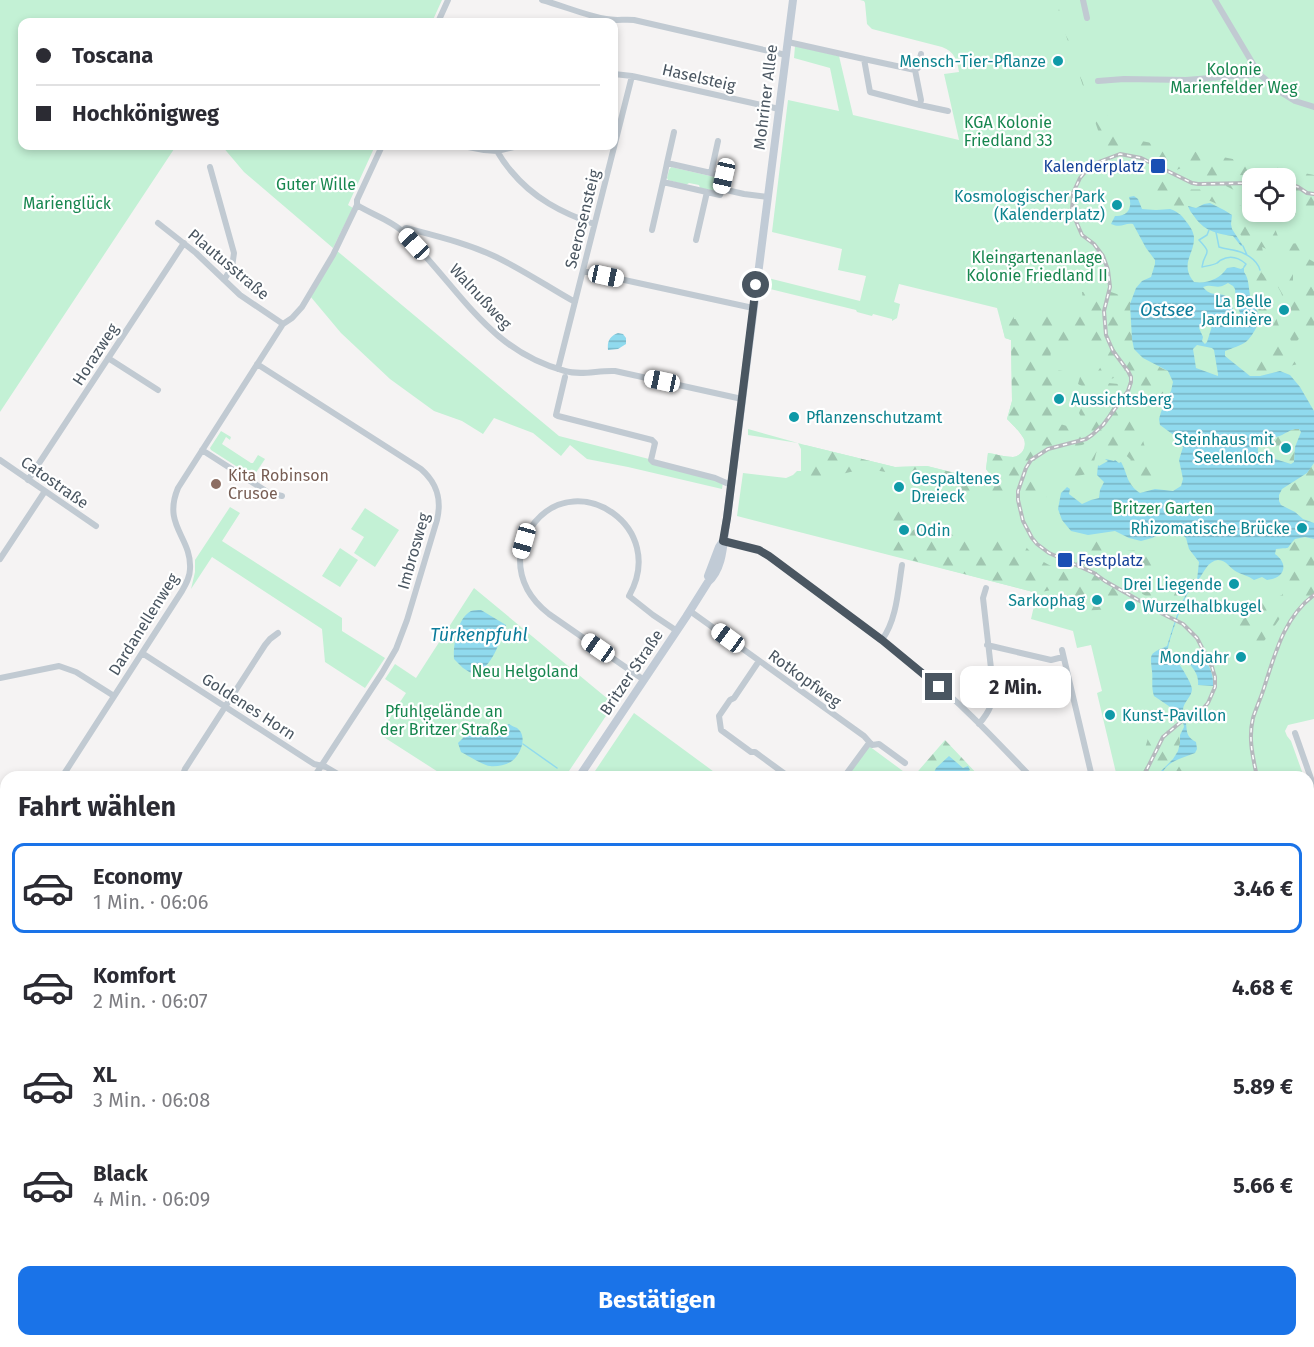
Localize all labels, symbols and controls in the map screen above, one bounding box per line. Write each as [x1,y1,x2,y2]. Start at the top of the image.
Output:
text: Toscana [72,42,153,69]
street label: Mohriner Allee [750,43,781,151]
place label: Mensch-Tier-Pflanze [899,52,1046,71]
marker: Mensch-Tier-Pflanze [1051,54,1065,68]
street label: Haselsteig [660,60,738,95]
park label: Kolonie Marienfelder Weg [1170,60,1298,97]
text: Hochkönigweg [72,100,219,127]
park label: KGA Kolonie Friedland 33 [964,113,1052,150]
car [711,156,737,196]
place label: Kalenderplatz [1043,157,1144,176]
marker: Kalenderplatz [1149,157,1167,175]
street label: Seerosensteig [561,167,604,271]
map controls [1242,168,1296,222]
button: locate [1242,168,1296,222]
park label: Guter Wille [276,175,356,194]
place label: Kosmologischer Park (Kalenderplatz) [954,187,1106,224]
park label: Marienglück [23,194,112,213]
marker: Kosmologischer Park (Kalenderplatz) [1110,198,1124,212]
street label: Plautusstraße [184,225,273,304]
car [395,225,433,263]
park label: Kleingartenanlage Kolonie Friedland II [966,248,1108,285]
street label: Walnußweg [446,260,516,334]
car [587,263,625,289]
route start [742,271,769,298]
place label: La Belle Jardinière [1202,292,1272,329]
water label: Ostsee [1140,299,1194,321]
marker: La Belle Jardinière [1277,303,1291,317]
street label: Horazweg [68,319,123,389]
car [643,368,681,394]
place label: Aussichtsberg [1071,390,1172,409]
marker: Aussichtsberg [1052,392,1066,406]
place label: Pflanzenschutzamt [806,408,942,427]
marker: Pflanzenschutzamt [787,410,801,424]
place label: Steinhaus mit Seelenloch [1174,430,1274,467]
marker: Steinhaus mit Seelenloch [1279,441,1293,455]
street label: Catostraße [17,452,92,513]
place label: Kita Robinson Crusoe [228,466,329,503]
place label: Gespaltenes Dreieck [911,469,1000,506]
marker: Kita Robinson Crusoe [209,477,223,491]
marker: Gespaltenes Dreieck [892,480,906,494]
park label: Britzer Garten [1113,499,1213,518]
street label: Imbrosweg [393,510,434,592]
place label: Rhizomatische Brücke [1130,519,1290,538]
car [510,521,538,561]
place label: Odin [916,521,951,540]
marker: Rhizomatische Brücke [1295,521,1309,535]
marker: Odin [897,523,911,537]
marker: Festplatz [1056,551,1074,569]
place label: Festplatz [1078,551,1143,570]
street label: Dardanellenweg [104,569,183,679]
place label: Drei Liegende [1123,575,1222,594]
marker: Drei Liegende [1227,577,1241,591]
place label: Sarkophag [1008,591,1086,610]
marker: Sarkophag [1090,593,1104,607]
place label: Wurzelhalbkugel [1142,597,1262,616]
marker: Wurzelhalbkugel [1123,599,1137,613]
car [708,620,748,656]
water label: Türkenpfuhl [430,624,528,646]
street label: Britzer Straße [596,626,667,719]
car [578,630,618,666]
street label: Rotkopfweg [765,646,845,712]
place label: Mondjahr [1160,648,1230,667]
marker: Mondjahr [1234,650,1248,664]
park label: Neu Helgoland [471,662,579,681]
callout: 2 Min. [960,666,1071,708]
street label: Goldenes Horn [198,669,299,744]
route end [925,673,952,700]
text: 2 Min. [989,675,1042,699]
park label: Pfuhlgelände an der Britzer Straße [380,702,508,739]
place label: Kunst-Pavillon [1122,706,1226,725]
marker: Kunst-Pavillon [1103,708,1117,722]
text: Fahrt wählen [18,791,176,823]
icon: car [21,861,75,915]
text: Economy [93,863,182,890]
text: 3.46 € [1234,875,1293,902]
text: 1 Min. · 06:06 [93,890,209,914]
icon: car [21,960,75,1014]
text: Komfort [93,962,176,989]
text: 4.68 € [1232,974,1293,1001]
text: 2 Min. · 06:07 [93,989,208,1013]
icon: car [21,1059,75,1113]
text: XL [93,1061,117,1088]
text: 5.89 € [1233,1073,1293,1100]
text: 3 Min. · 06:08 [93,1088,210,1112]
icon: car [21,1158,75,1212]
text: Black [93,1160,148,1187]
text: 5.66 € [1233,1172,1293,1199]
text: 4 Min. · 06:09 [93,1187,210,1211]
button: Bestätigen [18,1266,1296,1335]

